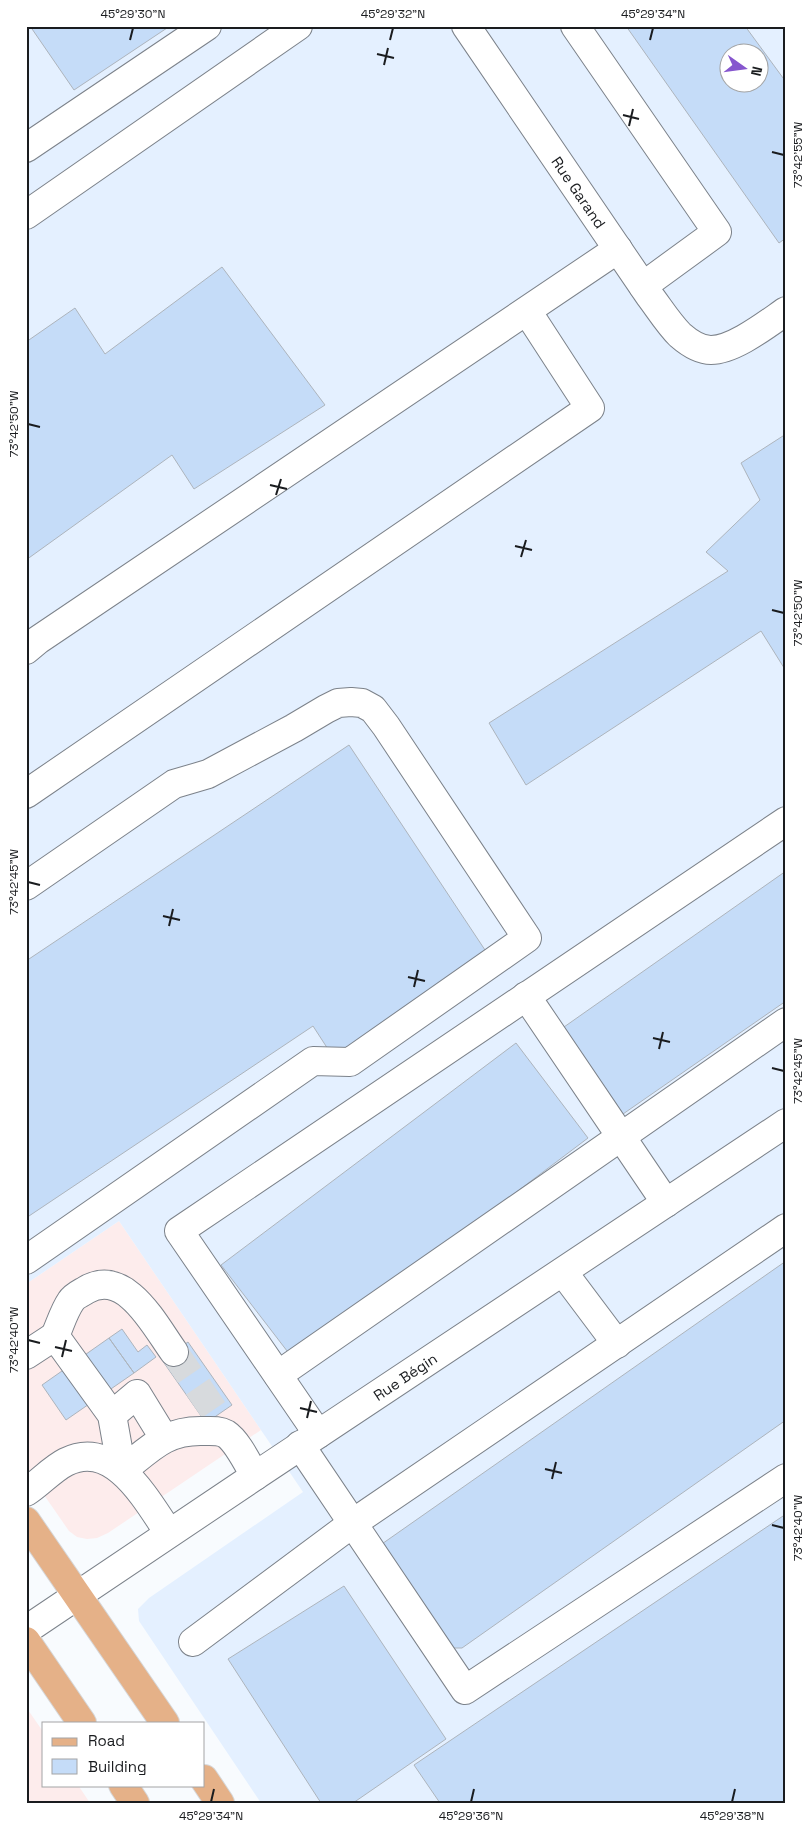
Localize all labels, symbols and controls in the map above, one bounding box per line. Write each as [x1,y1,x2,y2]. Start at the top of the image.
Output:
text: 45°29'30"N [101,6,165,22]
text: 45°29'32"N [361,6,425,22]
text: 45°29'34"N [621,6,685,22]
north arrow [720,42,770,92]
text: N [747,64,766,78]
text: 73°42'55"W [790,121,806,188]
street label: Rue Garand [548,153,610,232]
text: 73°42'50"W [6,390,22,457]
text: 73°42'50"W [790,579,806,646]
text: 73°42'45"W [6,848,22,915]
text: 73°42'45"W [790,1037,806,1104]
text: 73°42'40"W [6,1306,22,1373]
street label: Rue Bégin [369,1348,440,1404]
text: 73°42'40"W [790,1494,806,1561]
legend [42,1722,205,1786]
text: Road [88,1731,125,1750]
text: Building [88,1757,147,1776]
text: 45°29'34"N [179,1808,243,1824]
text: 45°29'36"N [439,1808,503,1824]
text: 45°29'38"N [700,1808,764,1824]

